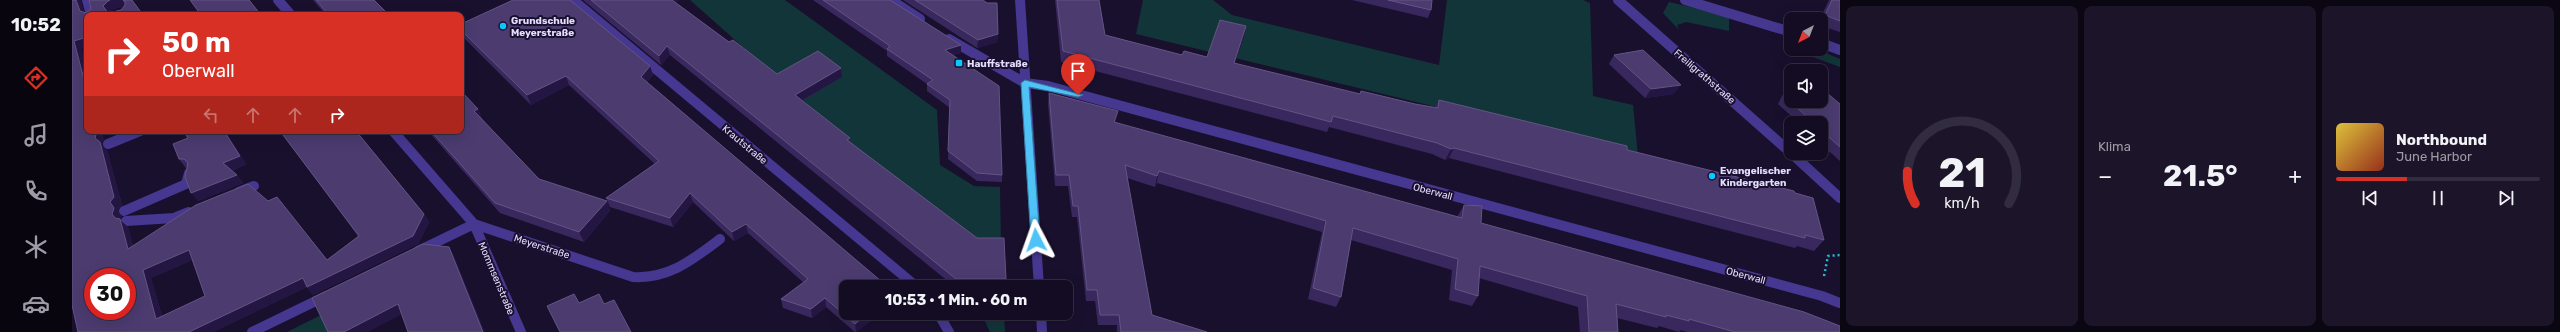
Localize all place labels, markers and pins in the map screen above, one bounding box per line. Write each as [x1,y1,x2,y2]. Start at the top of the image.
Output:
place label: Grundschule Meyerstraße [511,15,575,39]
marker: Grundschule Meyerstraße [498,21,508,31]
pin [1061,54,1095,95]
marker: Hauffstraße [954,58,964,68]
place label: Hauffstraße [967,58,1028,70]
place label: Evangelischer Kindergarten [1720,165,1791,189]
marker: Evangelischer Kindergarten [1707,171,1717,181]

